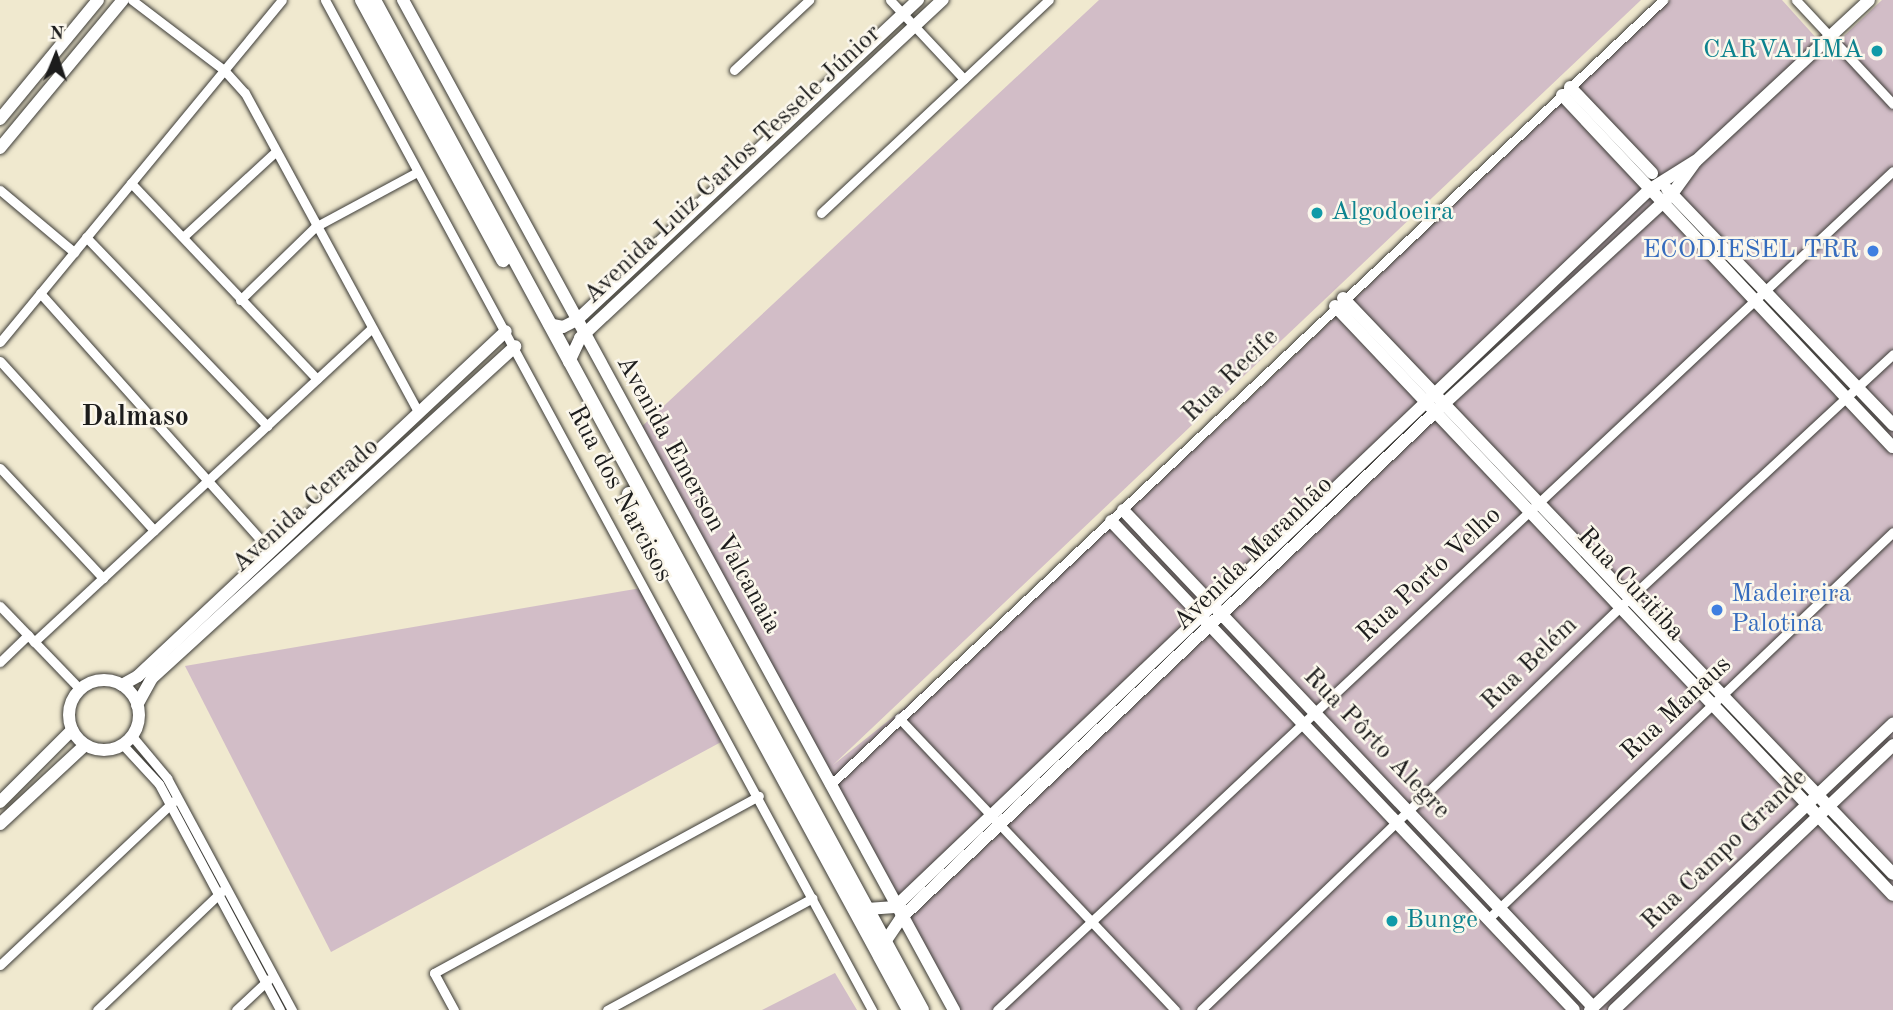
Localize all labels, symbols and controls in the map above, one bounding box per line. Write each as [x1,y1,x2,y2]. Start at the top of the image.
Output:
street label: Avenida Luiz Carlos Tessele Júnior [578,19,888,311]
north arrow [21,21,91,91]
text: N [49,25,64,44]
place label: CARVALIMA [1703,35,1863,67]
marker: CARVALIMA [1869,43,1885,59]
place label: Algodoeira [1331,197,1454,229]
marker: Algodoeira [1309,205,1325,221]
place label: ECODIESEL TRR [1642,235,1859,267]
marker: ECODIESEL TRR [1865,243,1881,259]
street label: Rua Recife [1176,322,1286,430]
street label: Avenida Emerson Valcanaia [608,351,788,639]
district label: Dalmaso [81,401,189,435]
street label: Rua dos Narcisos [559,401,679,587]
street label: Avenida Cerrado [226,432,386,580]
street label: Avenida Maranhão [1168,470,1340,638]
street label: Rua Porto Velho [1352,500,1508,650]
street label: Rua Curitiba [1570,522,1690,648]
place label: Madeireira Palotina [1731,579,1851,640]
marker: Madeireira Palotina [1709,602,1725,618]
street label: Rua Belém [1475,610,1585,718]
street label: Rua Manaus [1615,650,1739,768]
street label: Rua Pôrto Alegre [1296,662,1456,826]
street label: Rua Campo Grande [1635,763,1815,937]
place label: Bunge [1406,905,1478,937]
marker: Bunge [1384,913,1400,929]

